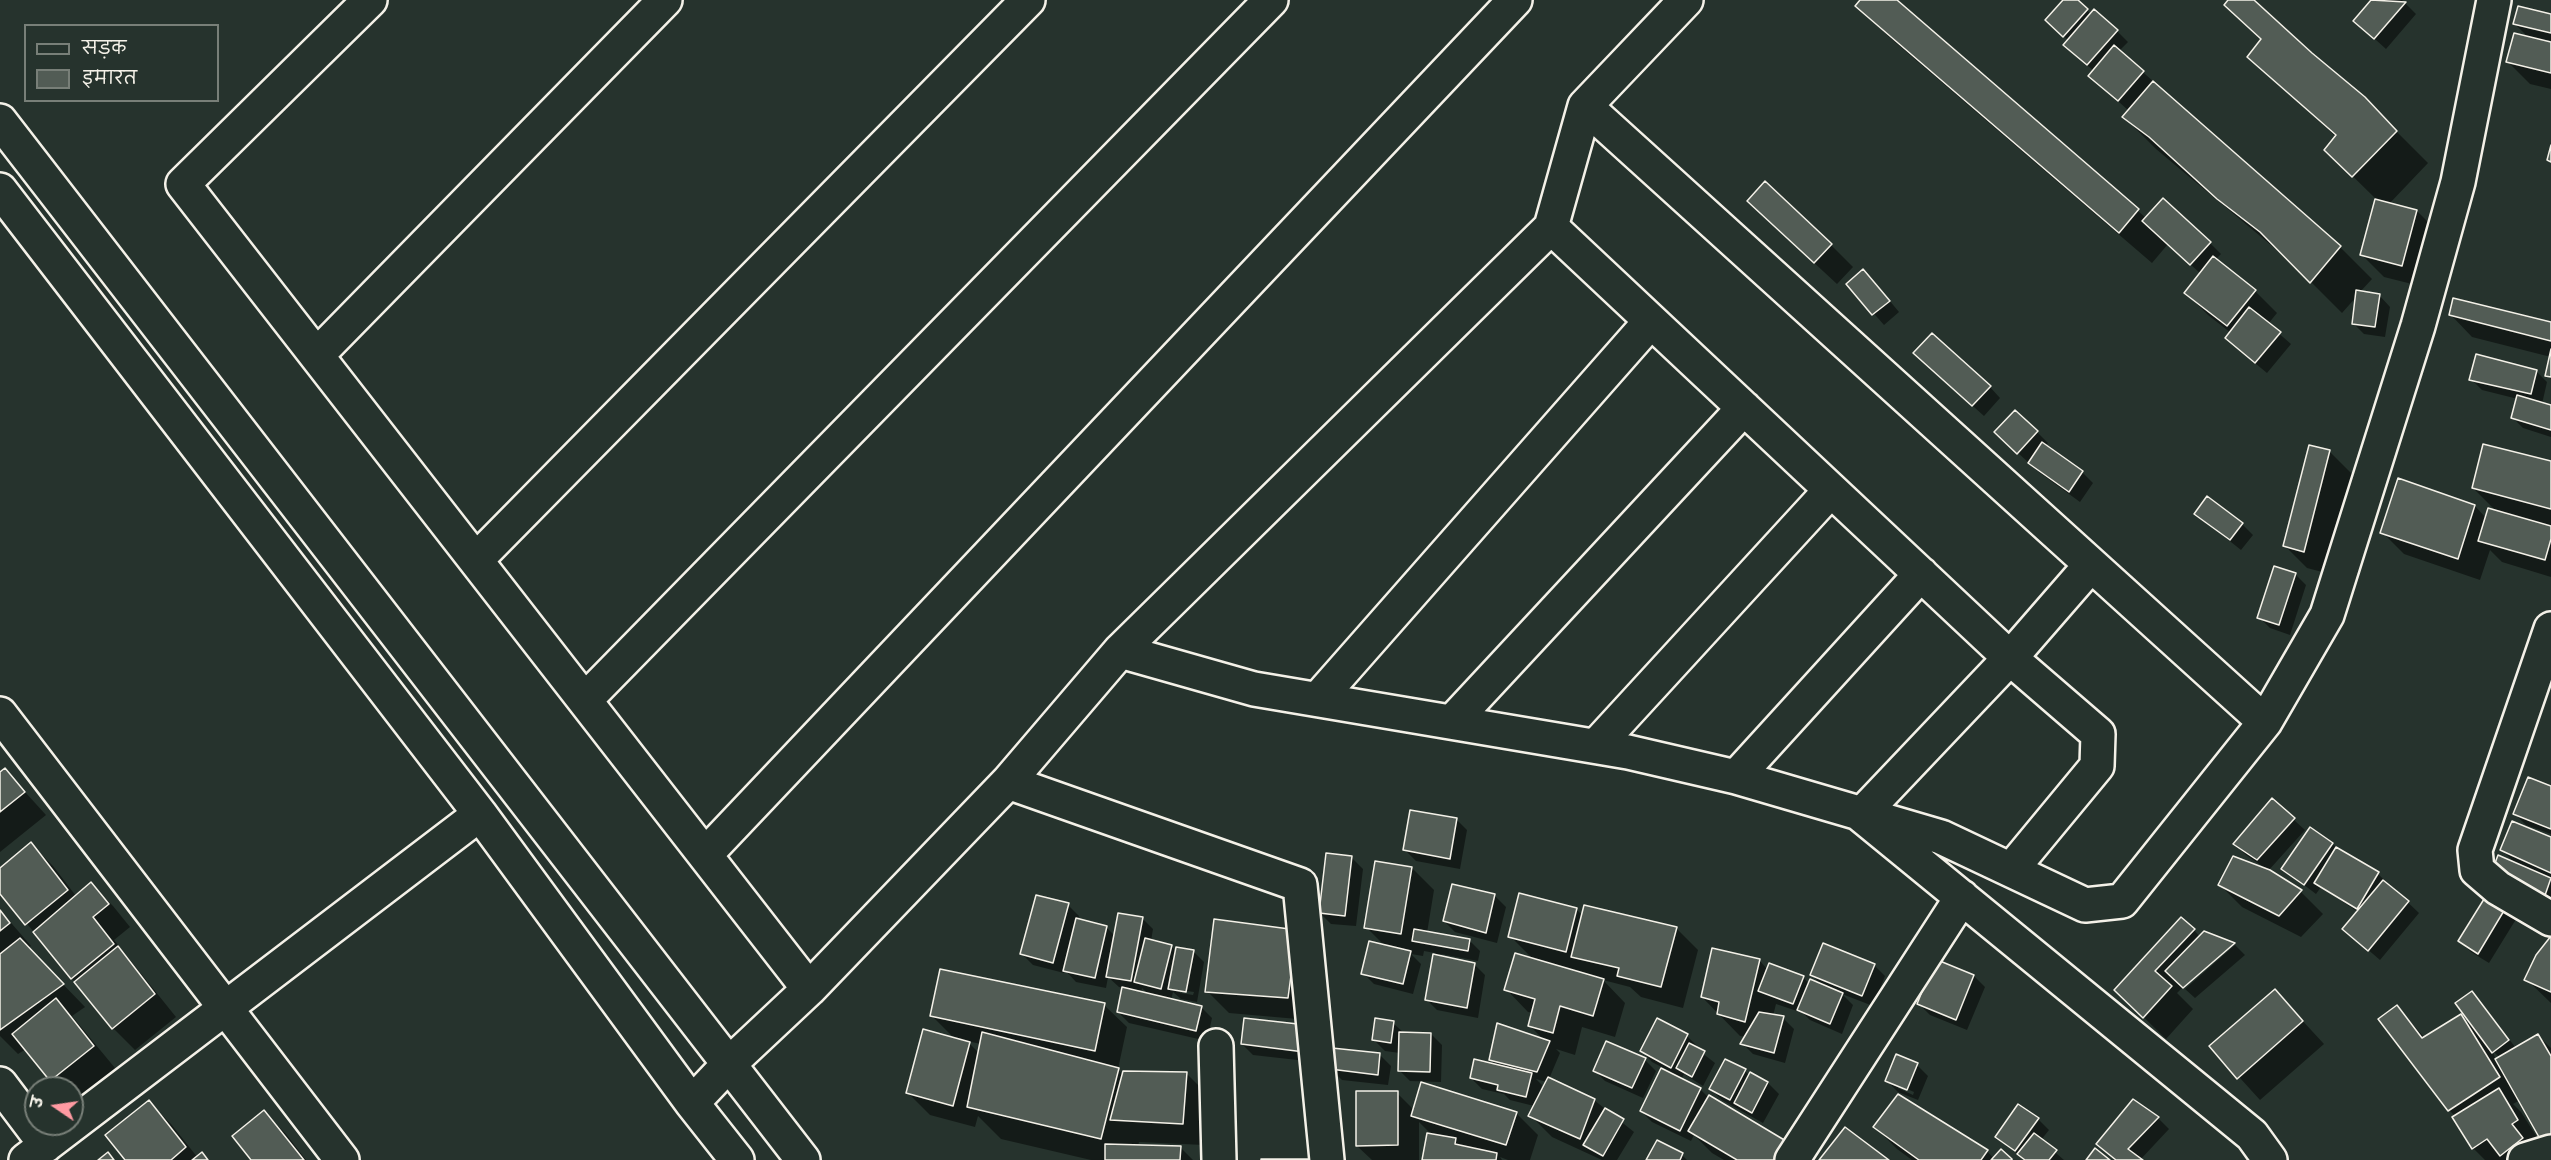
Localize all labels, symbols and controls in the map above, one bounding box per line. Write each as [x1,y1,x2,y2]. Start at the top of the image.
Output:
legend [24,24,219,102]
text: सड़क [82,37,126,63]
text: इमारत [82,67,137,93]
north arrow [24,1076,84,1136]
text: उ [26,1095,51,1110]

